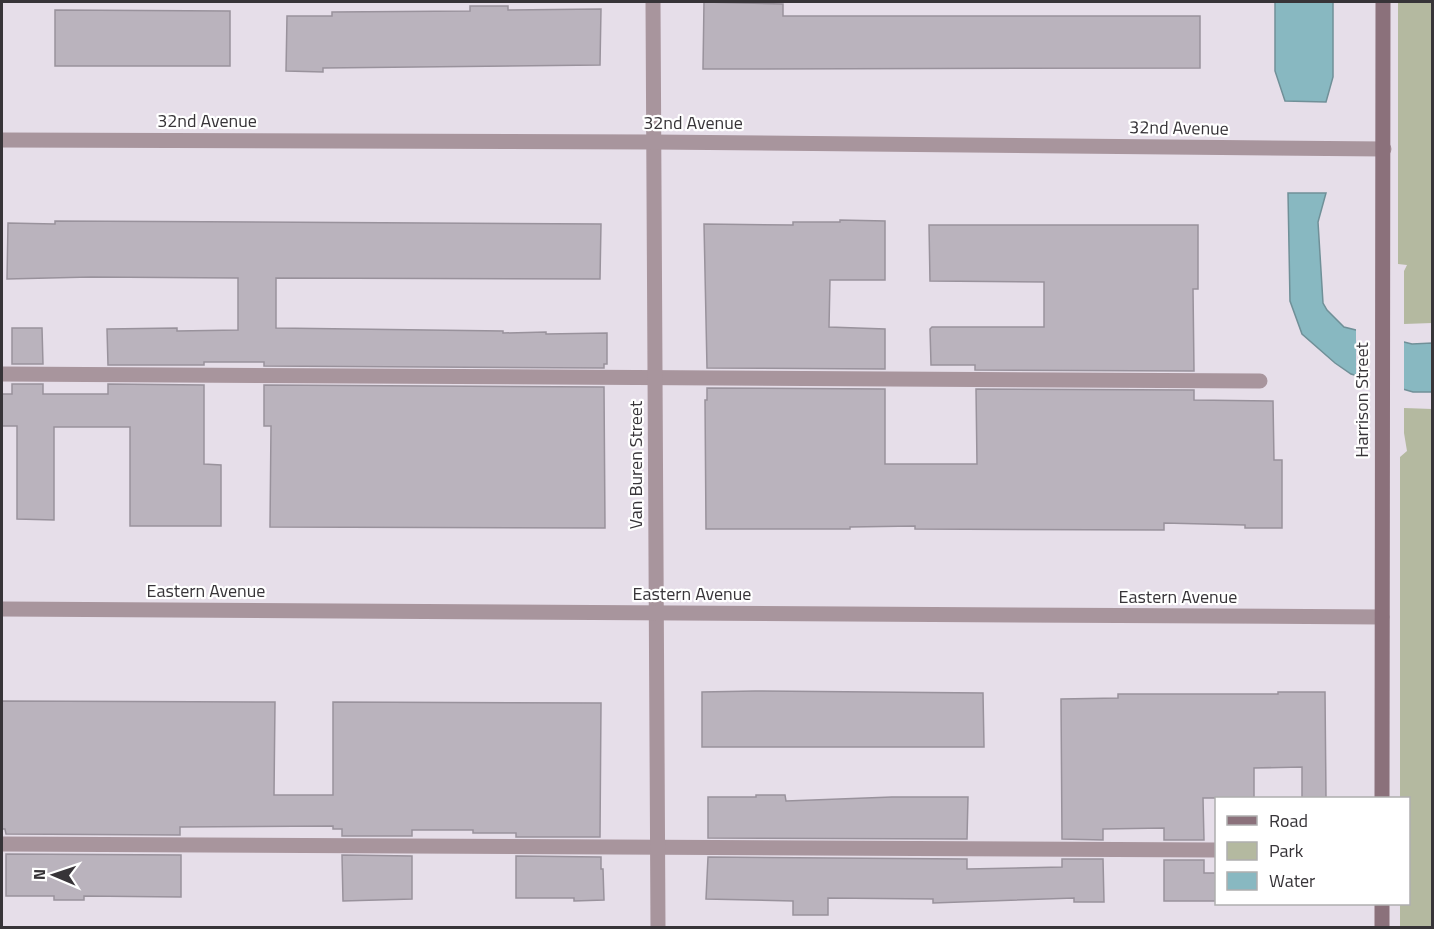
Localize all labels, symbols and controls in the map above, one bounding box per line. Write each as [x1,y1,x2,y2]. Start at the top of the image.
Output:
street label: 32nd Avenue [157,107,257,134]
street label: 32nd Avenue [643,109,743,136]
street label: 32nd Avenue [1129,113,1229,142]
street label: Harrison Street [1348,342,1375,458]
street label: Van Buren Street [622,400,649,529]
street label: Eastern Avenue [147,577,265,604]
street label: Eastern Avenue [633,580,751,607]
street label: Eastern Avenue [1119,583,1237,610]
legend [1215,797,1410,905]
text: Road [1269,807,1308,834]
text: Park [1269,837,1304,864]
north arrow [24,845,84,905]
text: Water [1269,867,1315,894]
text: N [27,869,51,880]

